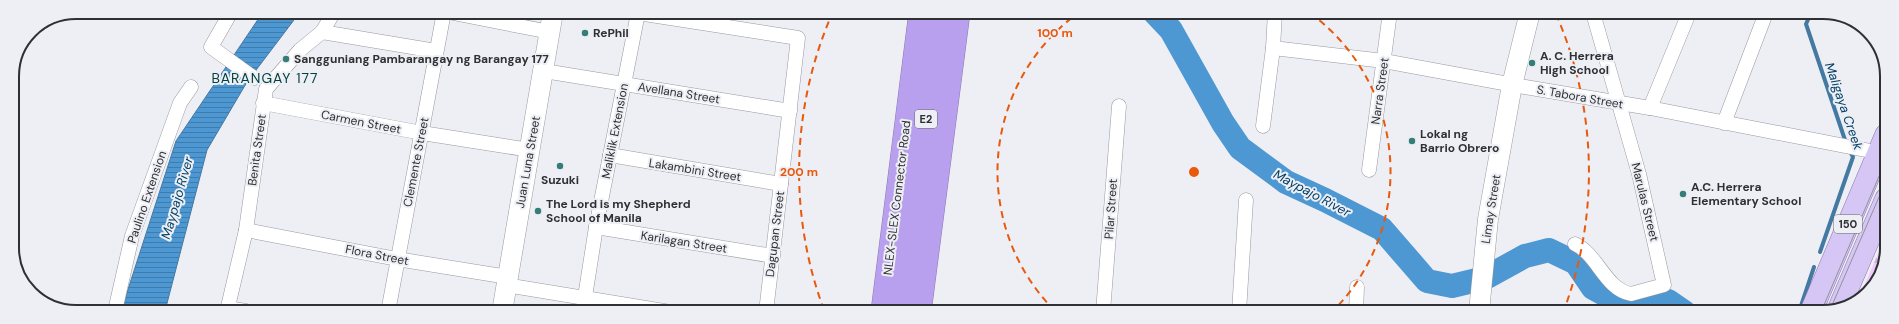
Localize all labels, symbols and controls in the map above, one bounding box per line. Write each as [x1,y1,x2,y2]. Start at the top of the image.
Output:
place label: RePhil [593,25,629,41]
text: 100 m [1037,25,1073,41]
marker: RePhil [580,28,590,38]
place label: A. C. Herrera High School [1540,48,1614,78]
place label: Sangguniang Pambarangay ng Barangay 177 [294,51,549,67]
marker: Sangguniang Pambarangay ng Barangay 177 [281,54,291,64]
street label: Narra Street [1367,56,1393,126]
marker: A. C. Herrera High School [1527,58,1537,68]
water label: Maligaya Creek [1821,60,1867,152]
district label: BARANGAY 177 [212,69,318,87]
street label: Avellana Street [637,79,721,107]
street label: Maliklik Extension [598,82,632,180]
street label: S. Tabora Street [1535,82,1625,113]
street label: Carmen Street [320,106,403,138]
road number: E2 [915,110,937,128]
street label: Benita Street [244,113,270,187]
street label: Juan Luna Street [512,114,544,209]
street label: Clemente Street [399,115,433,208]
street label: NLEX-SLEX Connector Road [880,120,914,276]
place label: Lokal ng Barrio Obrero [1420,126,1499,156]
marker: Lokal ng Barrio Obrero [1407,136,1417,146]
street label: Paulino Extension [124,149,170,245]
water label: Maypajo River [157,154,197,241]
street label: Lakambini Street [648,155,743,185]
marker: Suzuki [555,161,565,171]
street label: Marulas Street [1628,161,1663,243]
text: 200 m [780,164,818,180]
centre of rings [1187,165,1201,179]
water label: Maypajo River [1270,166,1355,221]
place label: Suzuki [541,172,579,188]
street label: Limay Street [1478,173,1504,245]
street label: Pilar Street [1101,178,1121,240]
place label: A.C. Herrera Elementary School [1691,179,1801,209]
marker: A.C. Herrera Elementary School [1678,189,1688,199]
street label: Dagupan Street [762,190,788,278]
place label: The Lord is my Shepherd School of Manila [546,196,691,226]
marker: The Lord is my Shepherd School of Manila [533,206,543,216]
road number: 150 [1834,215,1862,233]
street label: Karilagan Street [640,227,729,257]
street label: Flora Street [344,241,410,269]

